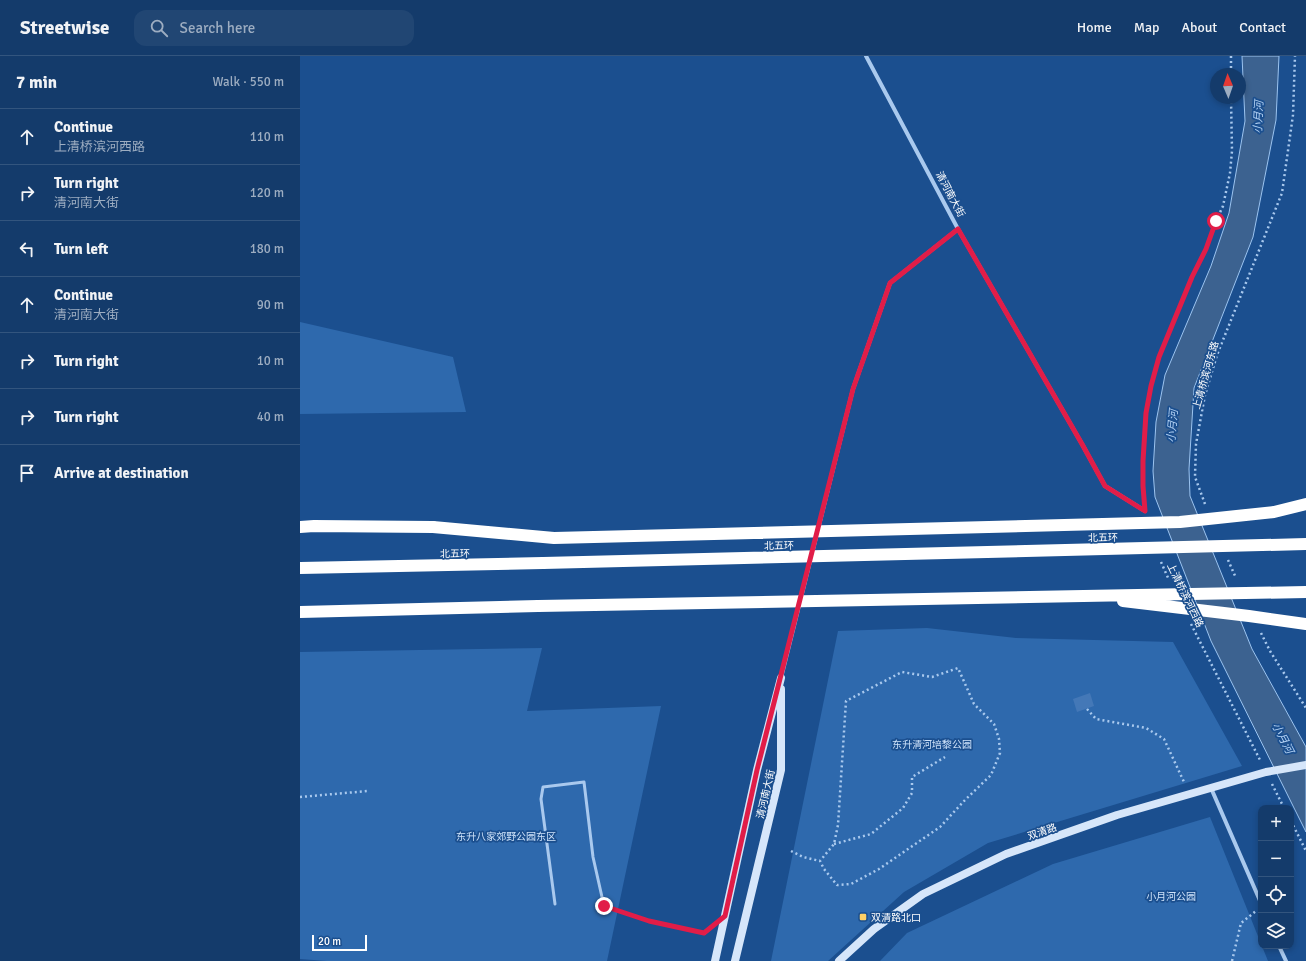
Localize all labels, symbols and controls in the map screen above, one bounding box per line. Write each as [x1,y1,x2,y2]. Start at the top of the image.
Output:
search box [134,10,414,46]
text: Streetwise [20,16,110,40]
icon: search [148,17,170,39]
text: Search here [180,19,255,37]
text: Home [1077,19,1112,36]
text: Map [1134,19,1159,36]
text: About [1181,19,1217,36]
text: Contact [1239,19,1286,36]
north arrow [1210,68,1246,104]
text: 7 min [16,72,57,93]
text: Walk · 550 m [213,74,284,90]
water label: 小月河 [1251,98,1266,134]
text: Continue [54,118,113,136]
icon: ahead [16,126,38,148]
text: 110 m [250,129,284,145]
text: 上清桥滨河西路 [54,139,145,155]
street label: 清河南大街 [933,170,967,219]
text: Turn right [54,174,119,192]
icon: right [16,182,38,204]
text: 120 m [250,185,284,201]
text: 清河南大街 [54,195,119,211]
route start [1207,212,1225,230]
icon: left [16,238,38,260]
text: Turn left [54,240,108,258]
text: 180 m [250,241,284,257]
text: Continue [54,286,113,304]
icon: ahead [16,294,38,316]
text: 90 m [257,297,284,313]
text: 清河南大街 [54,307,119,323]
street label: 上清桥滨河东路 [1191,340,1221,411]
icon: right [16,350,38,372]
text: Turn right [54,352,119,370]
text: 10 m [257,353,284,369]
icon: right [16,406,38,428]
water label: 小月河 [1165,407,1181,443]
text: Turn right [54,408,119,426]
text: 40 m [257,409,284,425]
icon: arrive [16,462,38,484]
text: Arrive at destination [54,464,189,482]
street label: 北五环 [1088,532,1118,544]
street label: 北五环 [764,540,794,552]
street label: 北五环 [440,548,470,560]
street label: 上清桥滨河西路 [1164,561,1206,630]
water label: 小月河 [1269,721,1297,758]
park label: 东升清河培黎公园 [892,739,972,751]
street label: 清河南大街 [755,769,777,820]
map controls [1258,805,1294,949]
button: + [1258,805,1294,841]
street label: 双清路 [1026,821,1058,843]
park label: 东升八家郊野公园东区 [456,831,556,843]
button: − [1258,841,1294,877]
button: locate [1258,877,1294,913]
park label: 小月河公园 [1146,891,1196,903]
route end [595,897,613,915]
marker: 双清路北口 [858,912,868,922]
place label: 双清路北口 [871,912,921,924]
button: layers [1258,913,1294,949]
scale bar [312,933,367,952]
text: 20 m [318,935,341,948]

